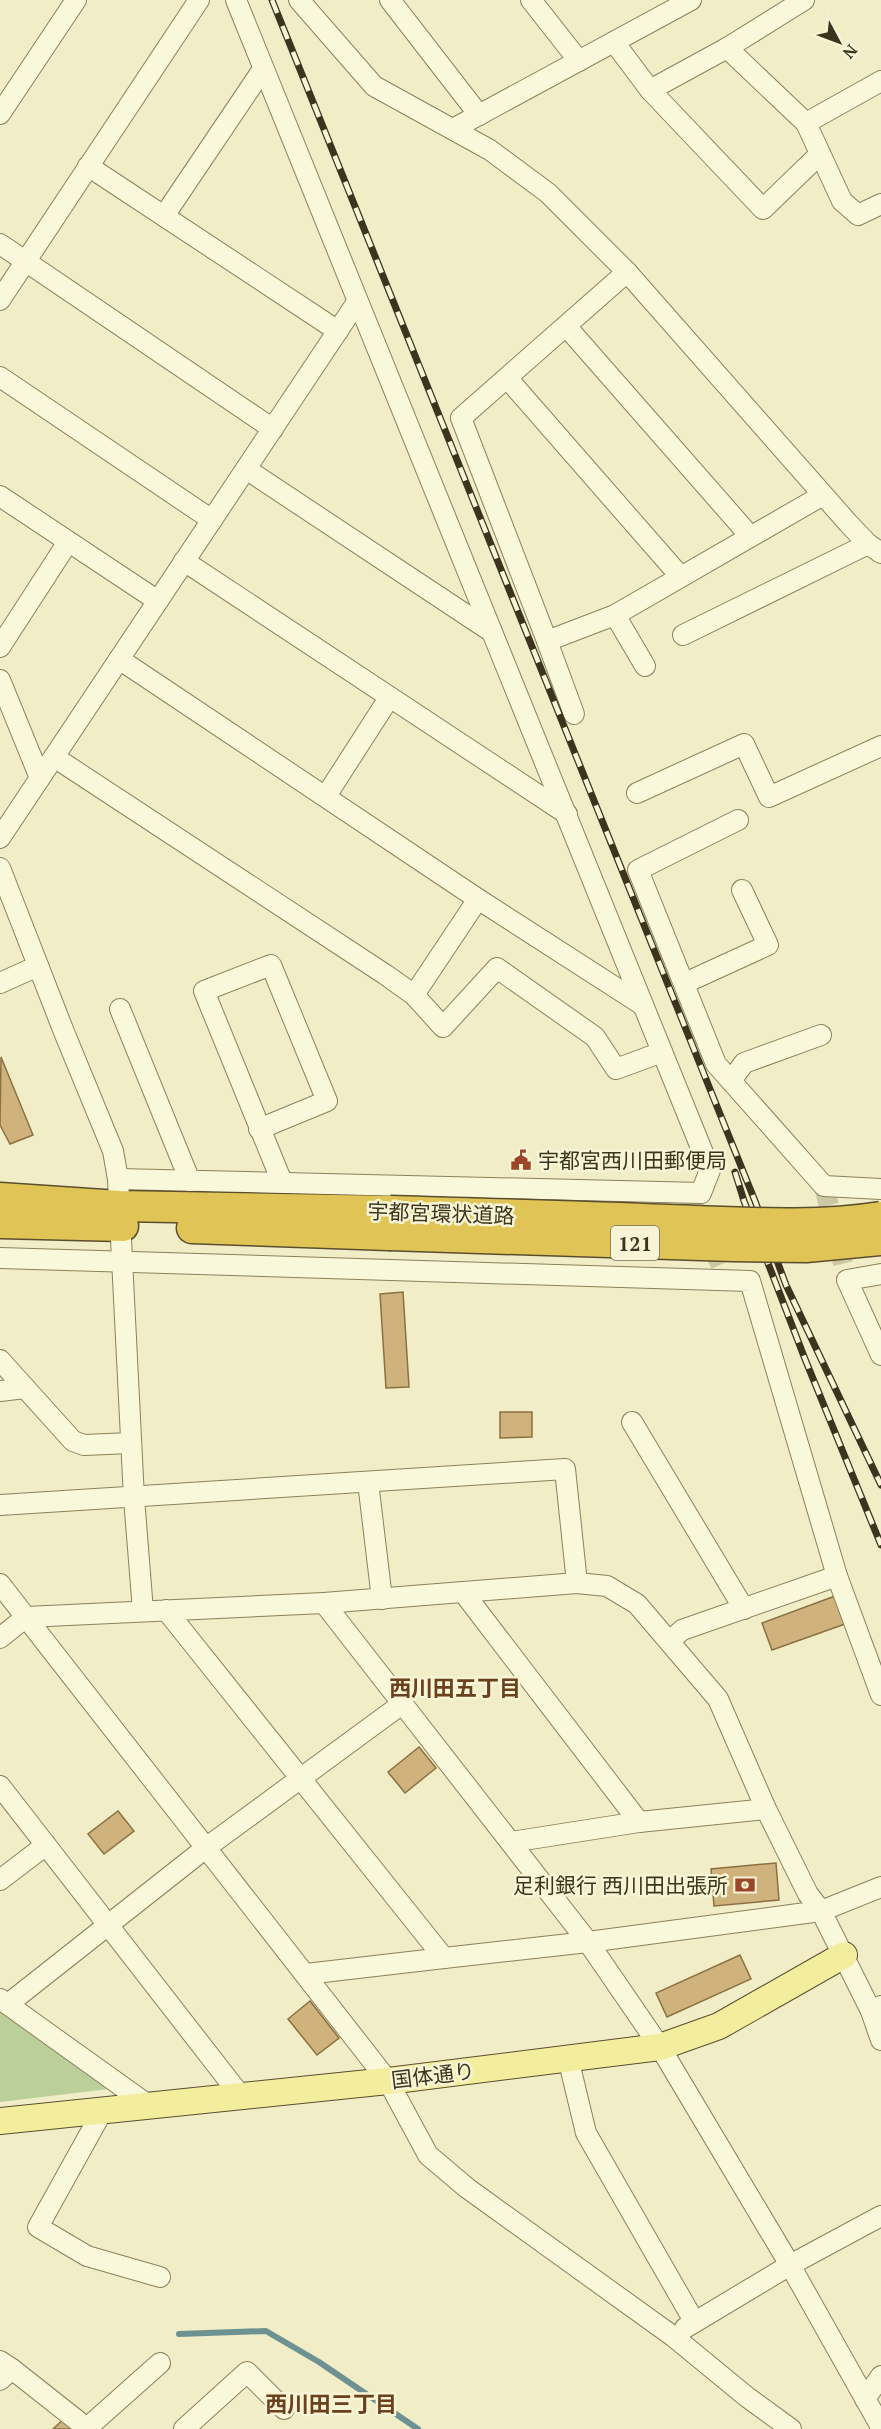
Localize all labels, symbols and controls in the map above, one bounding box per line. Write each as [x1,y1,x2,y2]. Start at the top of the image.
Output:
north arrow [809,12,869,72]
text: N [838,40,863,64]
place label: 宇都宮西川田郵便局 [538,1146,727,1174]
public building icon: 宇都宮西川田郵便局 [509,1148,533,1172]
street label: 宇都宮環状道路 [367,1196,515,1230]
road number: 121 [611,1226,659,1260]
district label: 西川田五丁目 [389,1673,521,1702]
place label: 足利銀行 西川田出張所 [513,1871,728,1899]
bank icon: 足利銀行 西川田出張所 [733,1873,757,1897]
street label: 国体通り [390,2056,476,2094]
district label: 西川田三丁目 [265,2389,397,2418]

